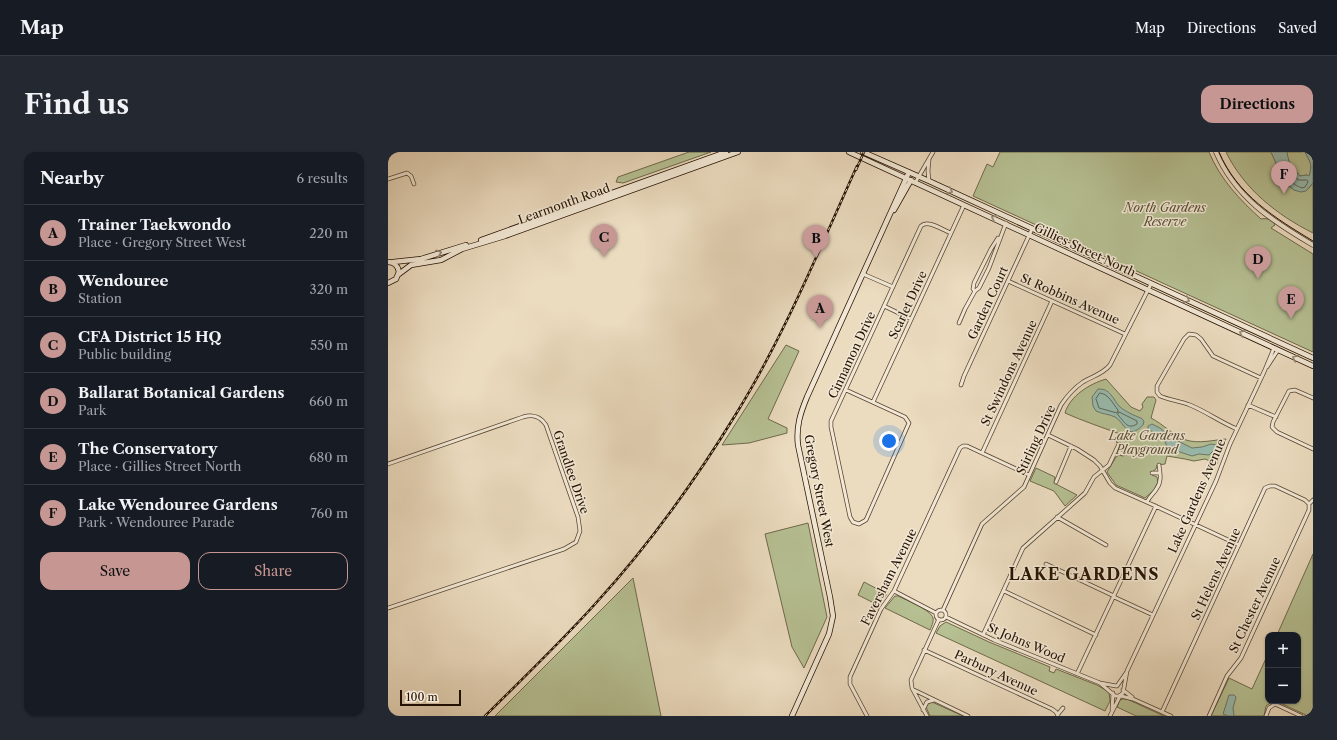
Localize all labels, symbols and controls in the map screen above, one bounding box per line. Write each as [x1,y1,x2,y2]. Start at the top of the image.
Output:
text: Map [20,16,64,39]
text: Map [1135,19,1165,37]
text: Directions [1187,19,1256,37]
text: Saved [1278,19,1317,37]
button: Directions [1201,85,1313,123]
text: Find us [24,87,129,121]
pin: F [1271,161,1297,194]
text: Nearby [40,168,104,188]
text: 6 results [297,170,348,186]
street label: Learmonth Road [516,180,612,227]
one-way arrow [946,186,953,194]
park label: North Gardens Reserve [1123,200,1207,229]
text: Trainer Taekwondo [78,215,231,234]
one-way arrow [990,215,998,223]
street label: Gillies Street North [1032,219,1139,280]
pin: C [591,224,617,257]
text: A [48,225,58,241]
text: 220 m [309,225,348,241]
pin: B [803,225,829,258]
text: Place · Gregory Street West [78,234,246,250]
pin: D [1245,246,1271,279]
one-way arrow [436,249,443,258]
street label: Garden Court [964,263,1011,342]
street label: Scarlet Drive [885,268,930,341]
street label: St Robbins Avenue [1018,270,1122,327]
text: Wendouree [78,271,168,290]
text: B [48,281,58,297]
text: 320 m [310,281,348,297]
pin: E [1278,286,1304,319]
text: Station [78,290,122,306]
pin: A [807,295,833,328]
one-way arrow [1183,295,1190,303]
street label: Cinnamon Drive [825,308,878,401]
street label: St Swindons Avenue [977,317,1040,428]
text: CFA District 15 HQ [78,327,221,346]
one-way arrow [1239,330,1247,338]
text: C [48,337,58,353]
text: 550 m [310,337,348,353]
text: Public building [78,346,171,362]
one-way arrow [1292,354,1299,362]
text: Ballarat Botanical Gardens [78,383,285,402]
text: D [47,393,59,409]
text: 660 m [309,393,348,409]
text: Park [78,402,106,418]
street label: Stirling Drive [1013,402,1058,477]
street label: Grandlee Drive [550,428,593,516]
park label: Lake Gardens Playground [1108,428,1186,457]
your location [879,431,899,451]
street label: Gregory Street West [801,433,838,549]
street label: Lake Gardens Avenue [1165,436,1229,555]
text: The Conservatory [78,439,217,458]
text: E [48,449,58,465]
text: 680 m [309,449,348,465]
text: Place · Gillies Street North [78,458,241,474]
text: Lake Wendouree Gardens [78,495,278,514]
text: F [49,505,57,521]
text: 760 m [310,505,348,521]
text: Park · Wendouree Parade [78,514,235,530]
street label: Faversham Avenue [858,525,920,628]
street label: St Helens Avenue [1188,525,1244,622]
button: Save [40,552,190,590]
button: Share [198,552,348,590]
street label: St Chester Avenue [1226,554,1284,655]
district label: LAKE GARDENS [1008,564,1160,584]
street label: St Johns Wood [985,619,1068,666]
map controls [1265,632,1301,704]
button: + [1265,632,1301,668]
street label: Parbury Avenue [952,647,1041,699]
button: − [1265,668,1301,704]
scale bar [400,688,461,707]
text: 100 m [406,690,438,704]

